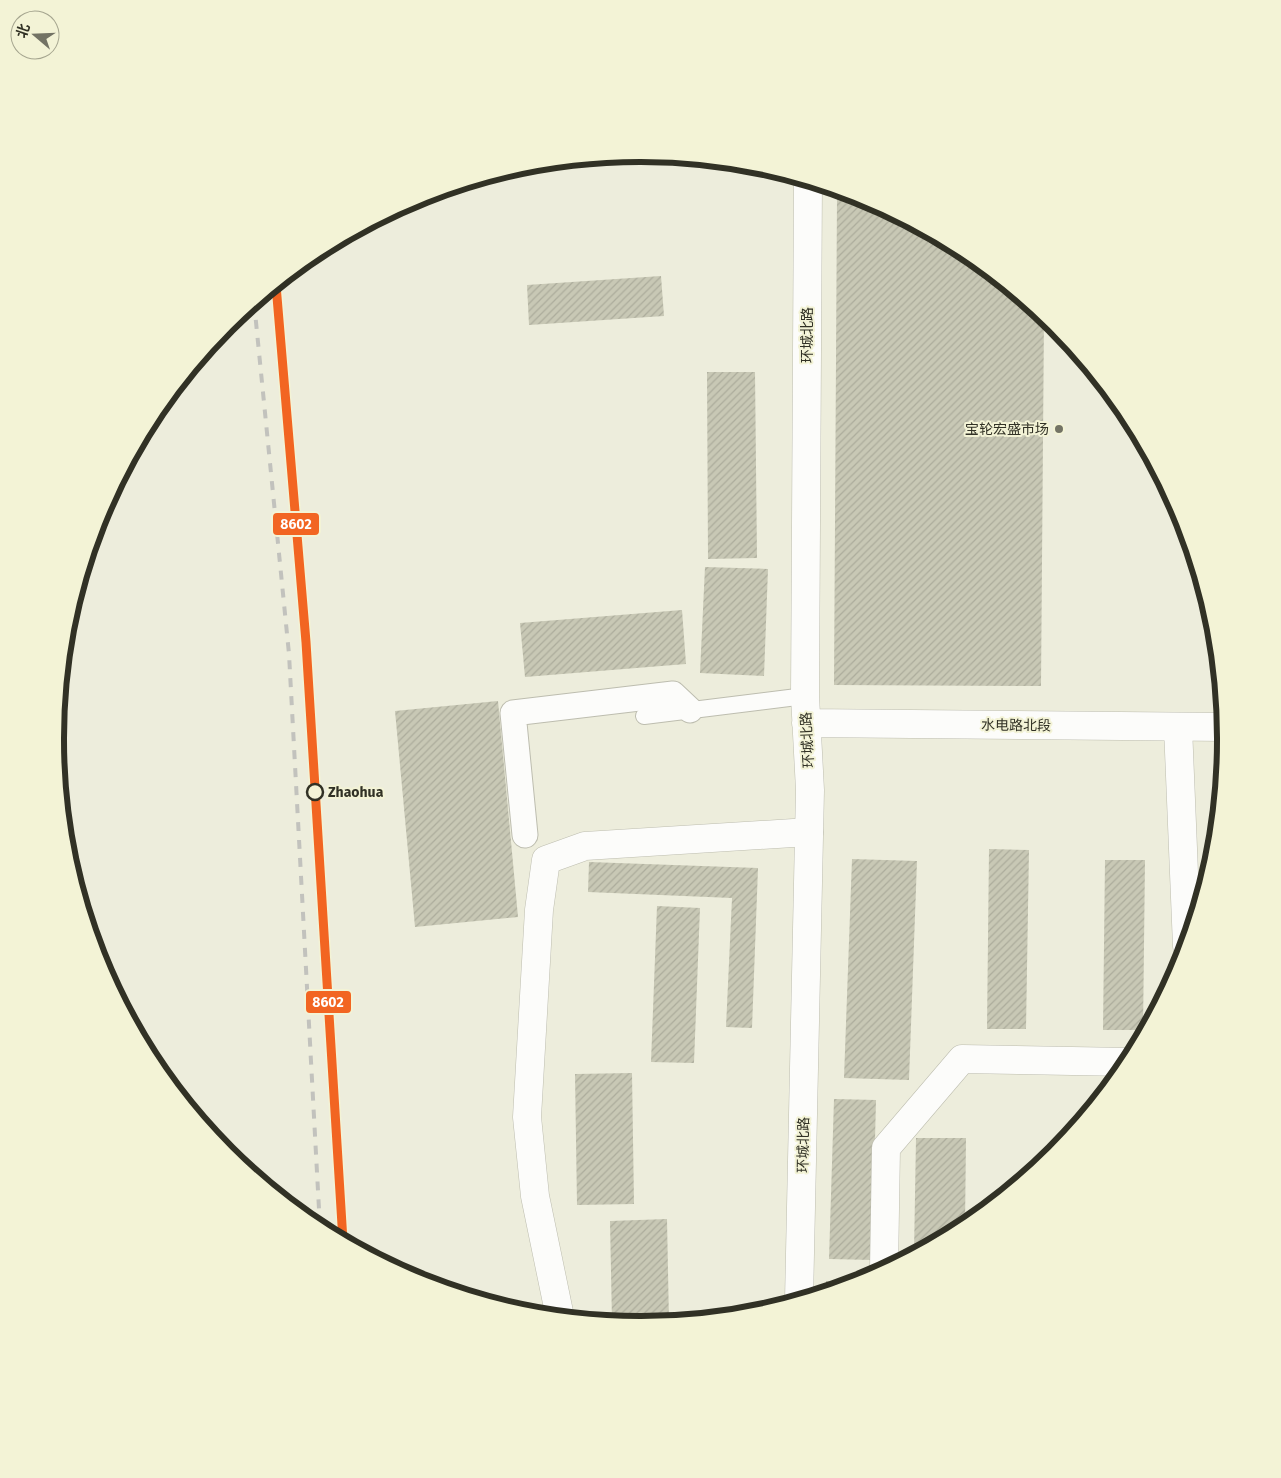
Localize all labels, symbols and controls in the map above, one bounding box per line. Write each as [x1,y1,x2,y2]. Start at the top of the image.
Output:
north arrow [10,10,60,60]
text: 北 [13,22,33,40]
street label: 环城北路 [799,307,816,363]
place label: 宝轮宏盛市场 [965,421,1049,438]
marker: 宝轮宏盛市场 [1053,423,1065,435]
line badge: 8602 [272,512,320,536]
text: 8602 [280,516,312,533]
street label: 环城北路 [798,712,817,768]
street label: 水电路北段 [981,716,1051,735]
marker: Zhaohua [306,783,324,801]
place label: Zhaohua [328,784,384,801]
line badge: 8602 [305,990,352,1014]
text: 8602 [312,994,344,1011]
street label: 环城北路 [795,1117,812,1173]

